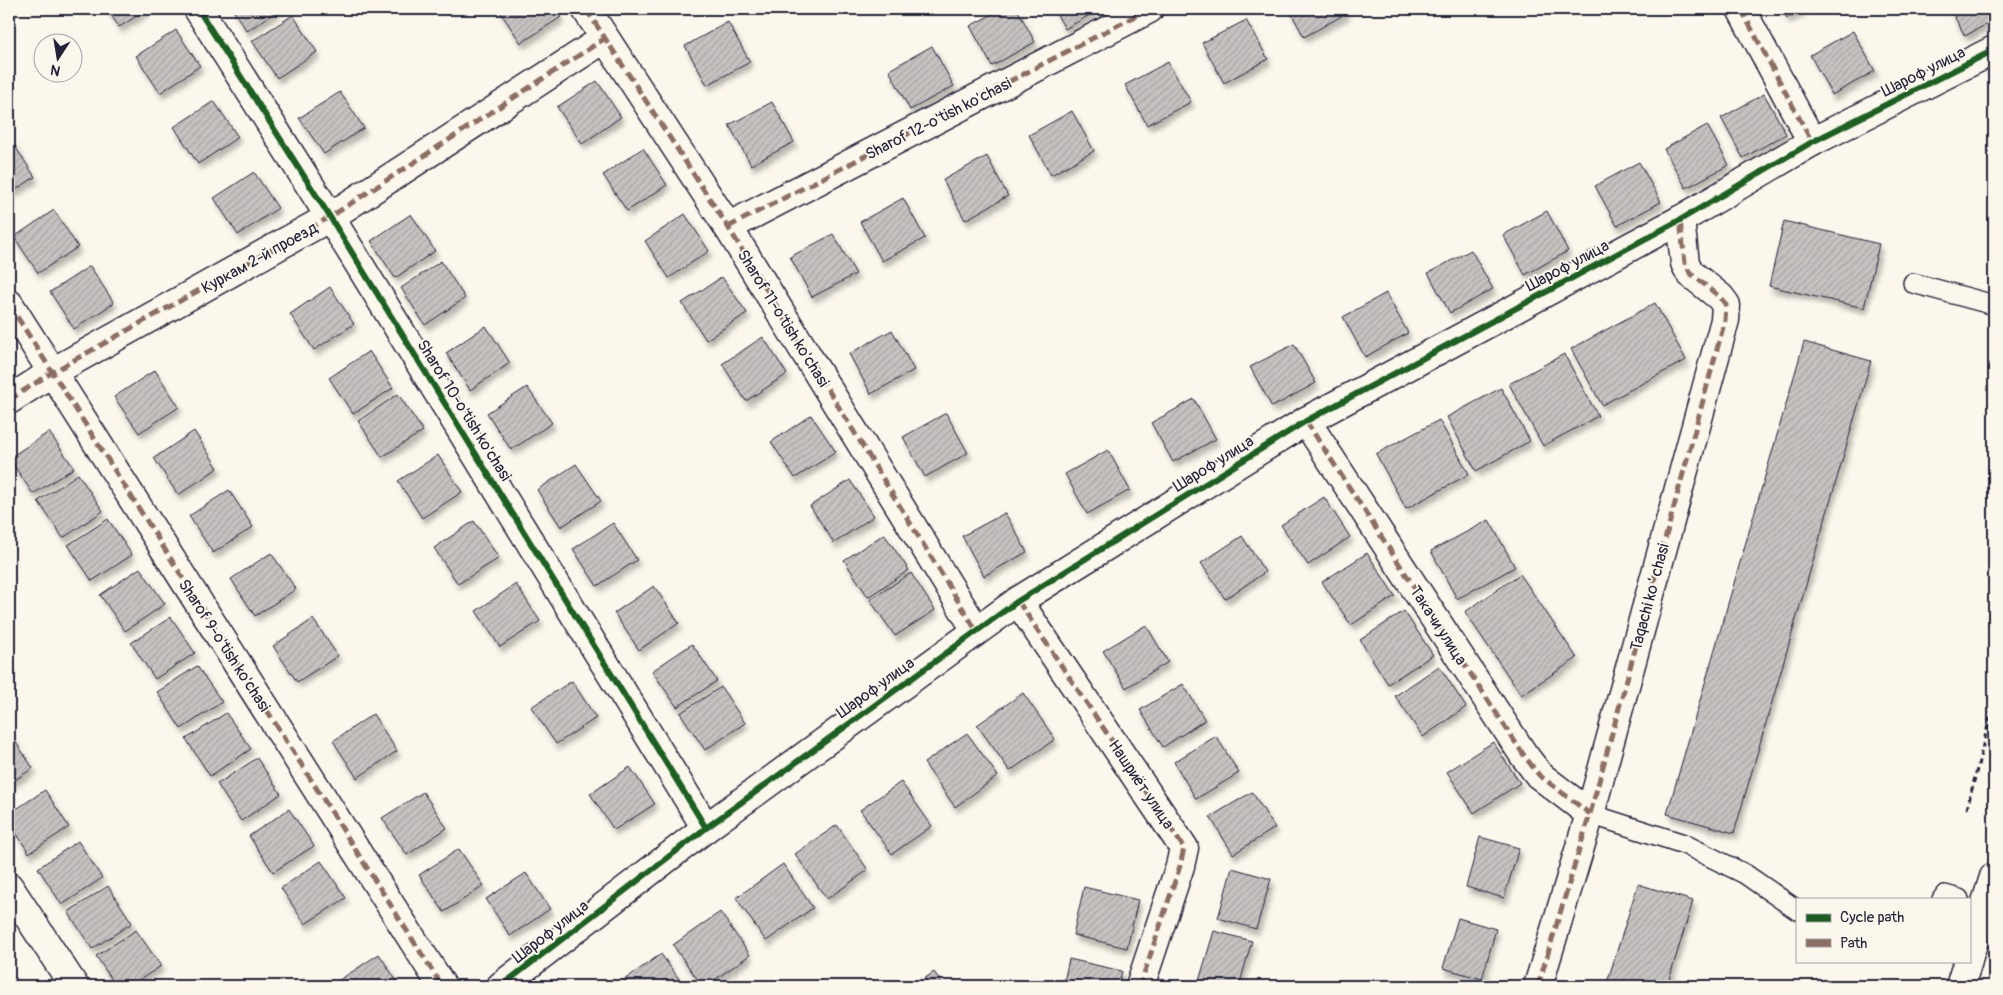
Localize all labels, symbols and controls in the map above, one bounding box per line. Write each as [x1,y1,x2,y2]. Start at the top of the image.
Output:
north arrow [32,32,82,82]
street label: Шароф улица [1878,42,1969,102]
text: N [49,61,62,80]
street label: Sharof 12-o'tish ko'chasi [862,73,1015,164]
street label: Куркам 2-й проезд [198,217,321,298]
street label: Шароф улица [1522,236,1612,296]
street label: Sharof 11-o'tish ko'chasi [733,246,834,391]
street label: Sharof 10-o'tish ko'chasi [413,336,516,485]
street label: Шароф улица [1170,431,1258,497]
street label: Taqachi koʻchasi [1626,541,1674,653]
street label: Sharof 9-o'tish ko'chasi [174,576,275,716]
street label: Такачи улица [1405,582,1471,669]
street label: Шароф улица [833,653,918,723]
street label: Нашриёт улица [1104,736,1178,833]
street label: Шароф улица [508,896,593,968]
legend [1796,898,1970,962]
text: Cycle path [1840,908,1904,927]
text: Path [1840,934,1867,953]

